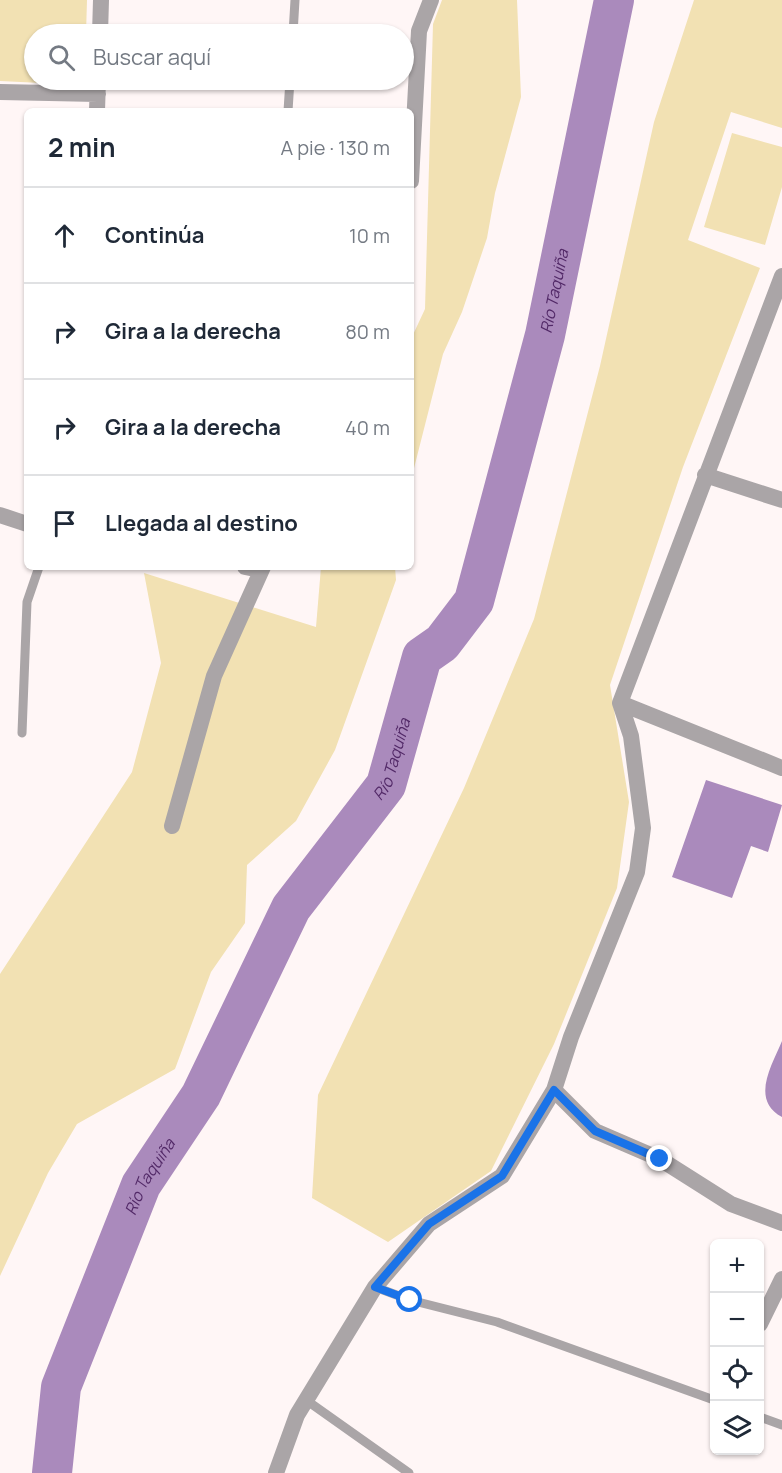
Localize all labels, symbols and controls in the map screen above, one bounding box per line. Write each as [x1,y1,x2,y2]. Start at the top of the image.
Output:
search box [24,24,414,90]
icon: search [45,41,78,74]
text: Buscar aquí [93,42,211,72]
text: 2 min [48,129,116,165]
text: A pie · 130 m [281,134,390,161]
icon: ahead [48,219,81,252]
text: Continúa [105,220,205,250]
text: 10 m [349,222,390,249]
water label: Río Taquiña [535,246,574,335]
icon: right [48,315,81,348]
text: Gira a la derecha [105,316,281,346]
text: 80 m [345,318,390,345]
icon: right [48,411,81,444]
text: Gira a la derecha [105,412,281,442]
text: 40 m [345,414,390,441]
icon: arrive [48,507,81,540]
text: Llegada al destino [105,508,298,538]
water label: Río Taquiña [367,715,415,805]
water label: Río Taquiña [119,1133,181,1218]
route end [646,1145,672,1171]
map controls [710,1239,764,1455]
button: + [710,1239,764,1293]
route start [396,1286,422,1312]
button: − [710,1293,764,1347]
button: locate [710,1347,764,1401]
button: layers [710,1401,764,1455]

